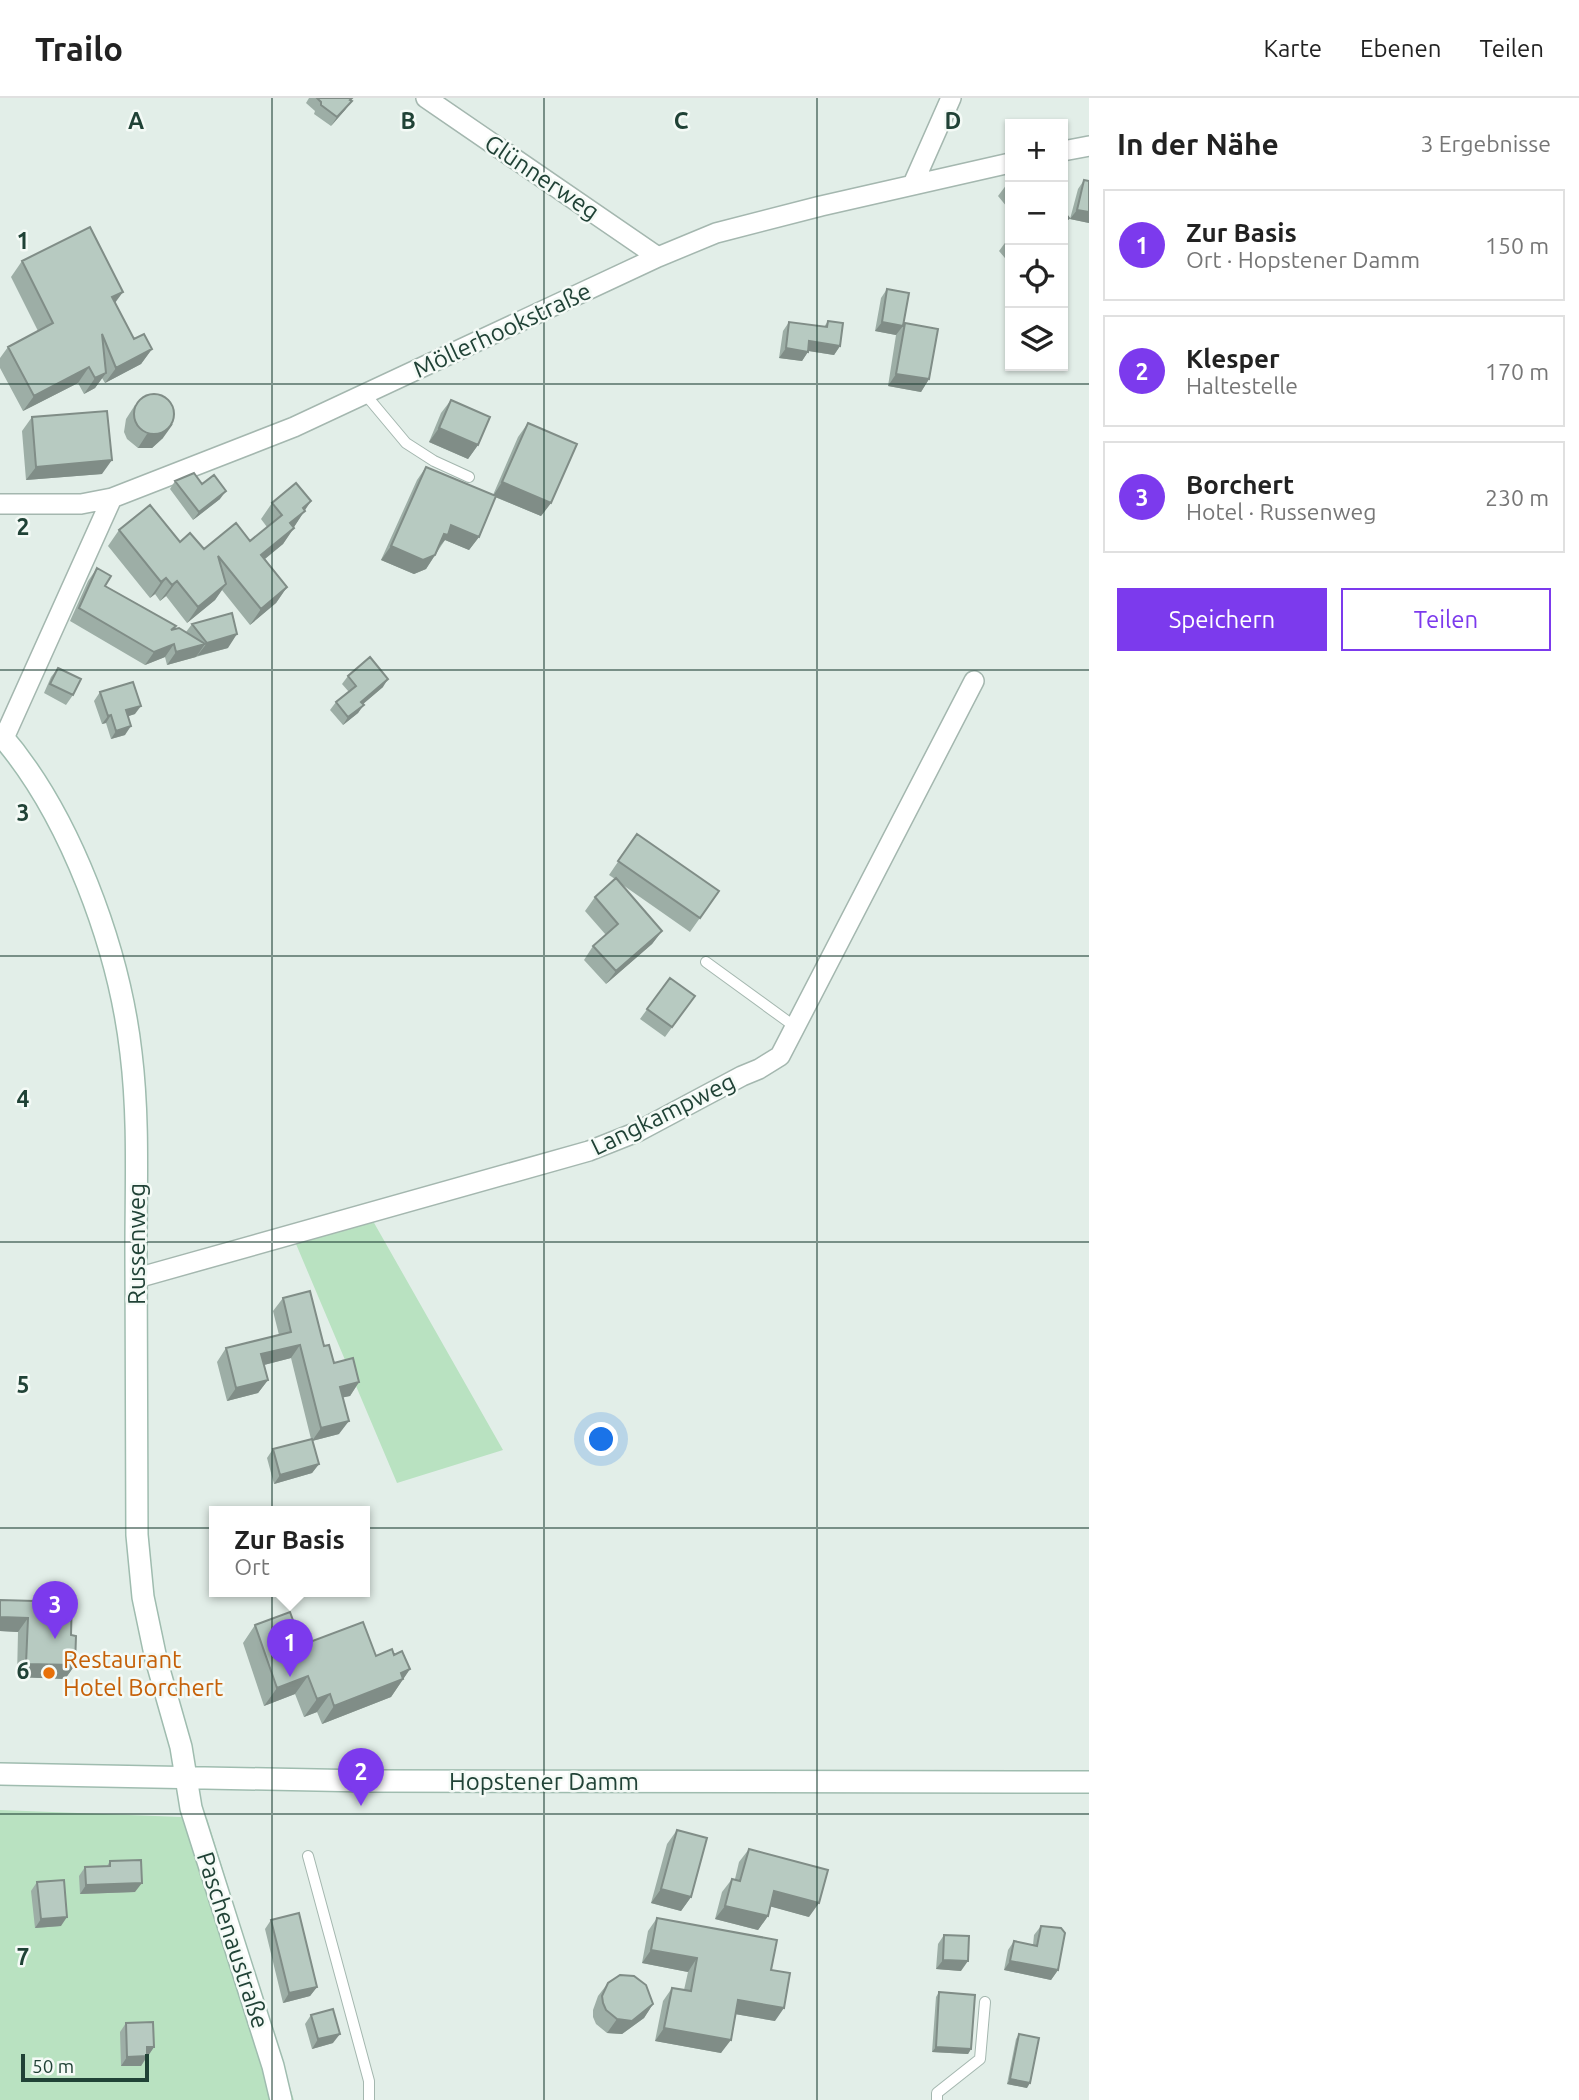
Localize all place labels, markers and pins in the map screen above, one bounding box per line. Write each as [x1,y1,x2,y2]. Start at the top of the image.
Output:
pin: 3 [32,1581,78,1639]
pin: 1 [267,1619,313,1677]
place label: Restaurant Hotel Borchert [63,1646,224,1701]
marker: Restaurant Hotel Borchert [41,1665,57,1681]
pin: 2 [338,1748,384,1806]

